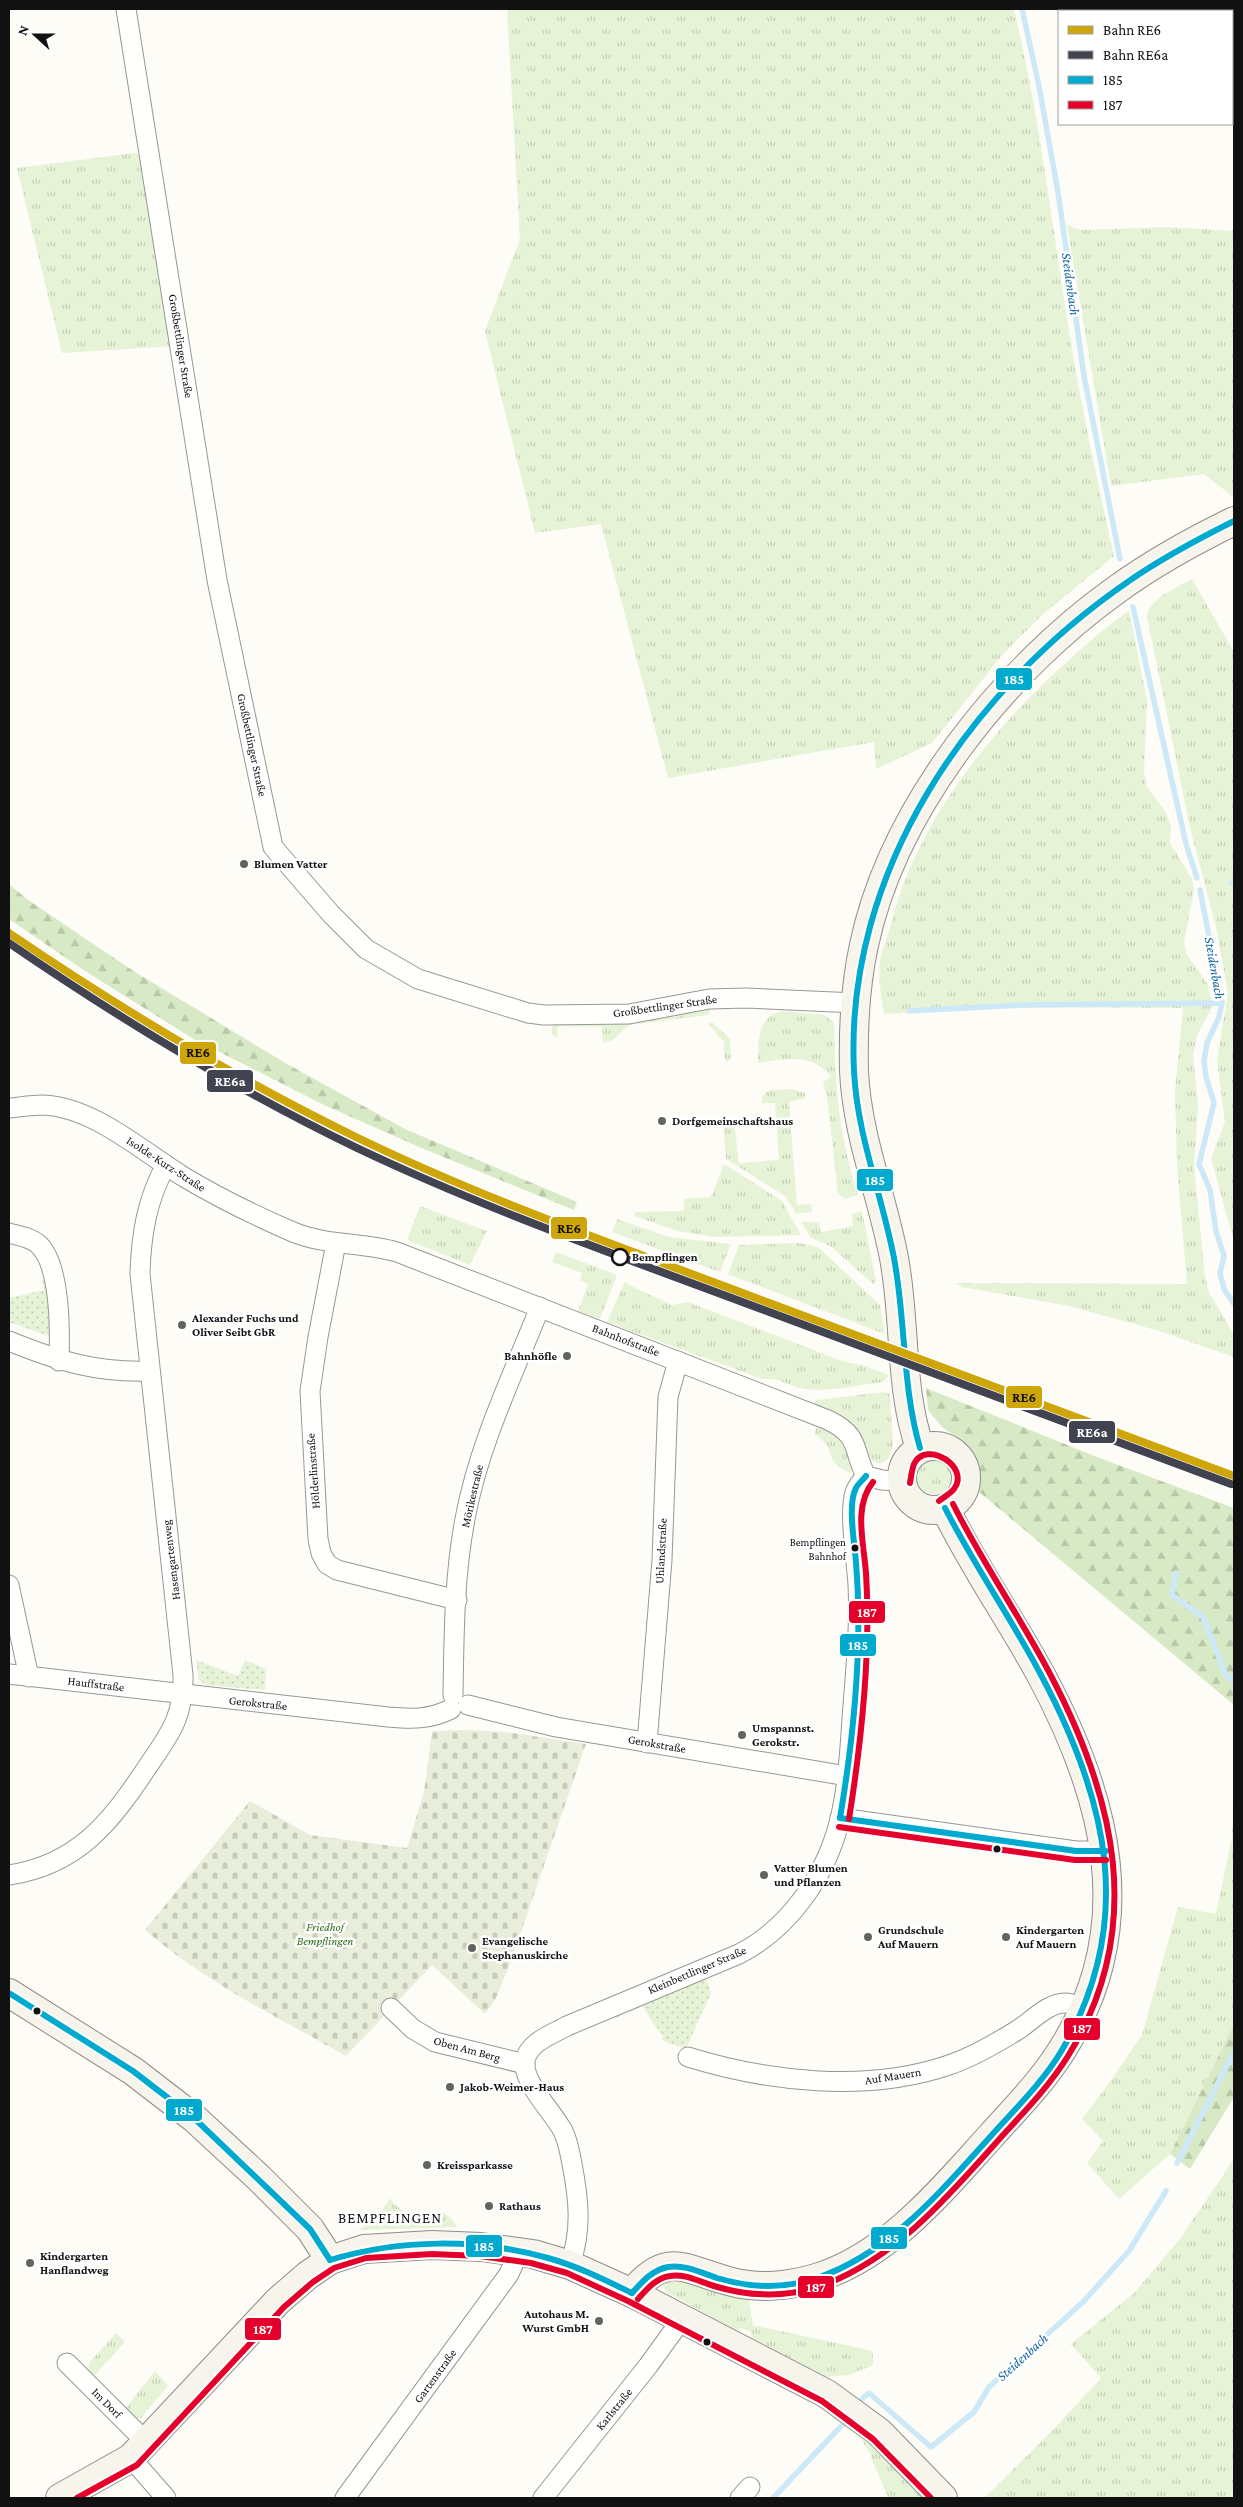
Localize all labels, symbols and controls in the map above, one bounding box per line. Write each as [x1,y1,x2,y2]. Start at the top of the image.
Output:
north arrow [10,10,60,60]
legend [1058,10,1233,125]
text: Bahn RE6 [1103,22,1161,38]
text: N [14,23,32,38]
text: Bahn RE6a [1103,47,1168,63]
text: 185 [1103,72,1123,88]
text: 187 [1103,97,1122,113]
water label: Steidenbach [1059,252,1083,317]
street label: Großbettlinger Straße [166,293,196,399]
line badge: 185 [995,667,1033,691]
text: 185 [1004,671,1024,687]
street label: Großbettlinger Straße [234,692,270,798]
place label: Blumen Vatter [254,857,328,871]
marker: Blumen Vatter [238,858,250,870]
water label: Steidenbach [1202,936,1228,1001]
street label: Großbettlinger Straße [612,992,718,1020]
line badge: RE6 [179,1041,217,1065]
text: RE6 [186,1044,210,1060]
line badge: RE6a [206,1069,254,1093]
text: RE6a [215,1073,246,1089]
place label: Dorfgemeinschaftshaus [672,1114,793,1128]
marker: Dorfgemeinschaftshaus [656,1115,668,1127]
street label: Isolde-Kurz-Straße [124,1133,208,1195]
line badge: 185 [856,1168,894,1192]
text: 185 [865,1172,885,1188]
line badge: RE6 [550,1216,588,1240]
text: RE6 [557,1220,581,1236]
marker: Bempflingen [611,1248,629,1266]
place label: Bempflingen [632,1250,698,1264]
place label: Alexander Fuchs und Oliver Seibt GbR [191,1311,299,1339]
marker: Alexander Fuchs und Oliver Seibt GbR [176,1319,188,1331]
street label: Bahnhofstraße [590,1321,662,1359]
place label: Bahnhöfle [504,1349,557,1363]
marker: Bahnhöfle [561,1350,573,1362]
line badge: RE6 [1005,1385,1043,1409]
text: RE6 [1012,1389,1036,1405]
line badge: RE6a [1068,1420,1116,1444]
text: RE6a [1077,1424,1108,1440]
street label: Hölderlinstraße [303,1433,323,1509]
street label: Mörikestraße [458,1463,486,1529]
street label: Uhlandstraße [652,1518,670,1584]
street label: Hasengartenweg [159,1519,183,1601]
place label: Bempflingen Bahnhof [790,1536,847,1562]
marker: Bempflingen Bahnhof [850,1543,860,1553]
line badge: 187 [848,1600,886,1624]
text: 187 [857,1604,877,1620]
line badge: 185 [839,1633,877,1657]
text: 185 [848,1637,868,1653]
street label: Hauffstraße [67,1674,125,1694]
street label: Gerokstraße [228,1693,288,1713]
place label: Umspannst. Gerokstr. [752,1721,814,1749]
marker: Umspannst. Gerokstr. [736,1729,748,1741]
street label: Gerokstraße [627,1732,687,1756]
unlabelled marker [992,1844,1002,1854]
place label: Vatter Blumen und Pflanzen [773,1861,848,1889]
marker: Vatter Blumen und Pflanzen [758,1869,770,1881]
park label: Friedhof Bempflingen [297,1920,353,1948]
place label: Grundschule Auf Mauern [877,1923,944,1951]
place label: Kindergarten Auf Mauern [1015,1923,1084,1951]
marker: Grundschule Auf Mauern [862,1931,874,1943]
marker: Kindergarten Auf Mauern [1000,1931,1012,1943]
place label: Evangelische Stephanuskirche [482,1934,568,1962]
marker: Evangelische Stephanuskirche [466,1942,478,1954]
street label: Kleinbettlinger Straße [646,1943,748,1997]
unlabelled marker [32,2006,42,2016]
line badge: 187 [1063,2017,1101,2041]
text: 187 [1072,2020,1092,2036]
street label: Oben Am Berg [432,2033,502,2065]
street label: Auf Mauern [864,2065,923,2087]
place label: Jakob-Weimer-Haus [458,2080,564,2094]
marker: Jakob-Weimer-Haus [444,2081,456,2093]
line badge: 185 [165,2098,203,2122]
text: 185 [174,2102,194,2118]
place label: Kreissparkasse [437,2158,513,2172]
marker: Kreissparkasse [421,2159,433,2171]
place label: Rathaus [499,2199,541,2213]
marker: Rathaus [483,2200,495,2212]
district label: BEMPFLINGEN [338,2210,442,2226]
line badge: 185 [870,2226,908,2250]
text: 185 [879,2230,899,2246]
line badge: 185 [465,2234,503,2258]
text: 185 [474,2238,494,2254]
place label: Kindergarten Hanflandweg [40,2249,109,2277]
marker: Kindergarten Hanflandweg [24,2257,36,2269]
line badge: 187 [797,2275,835,2299]
text: 187 [806,2279,826,2295]
place label: Autohaus M. Wurst GmbH [521,2307,589,2335]
marker: Autohaus M. Wurst GmbH [593,2315,605,2327]
line badge: 187 [244,2317,282,2341]
text: 187 [253,2321,273,2337]
water label: Steidenbach [993,2330,1051,2384]
unlabelled marker [702,2337,712,2347]
street label: Gartenstraße [411,2346,459,2406]
street label: Im Dorf [89,2385,126,2422]
street label: Karlstraße [593,2385,635,2433]

